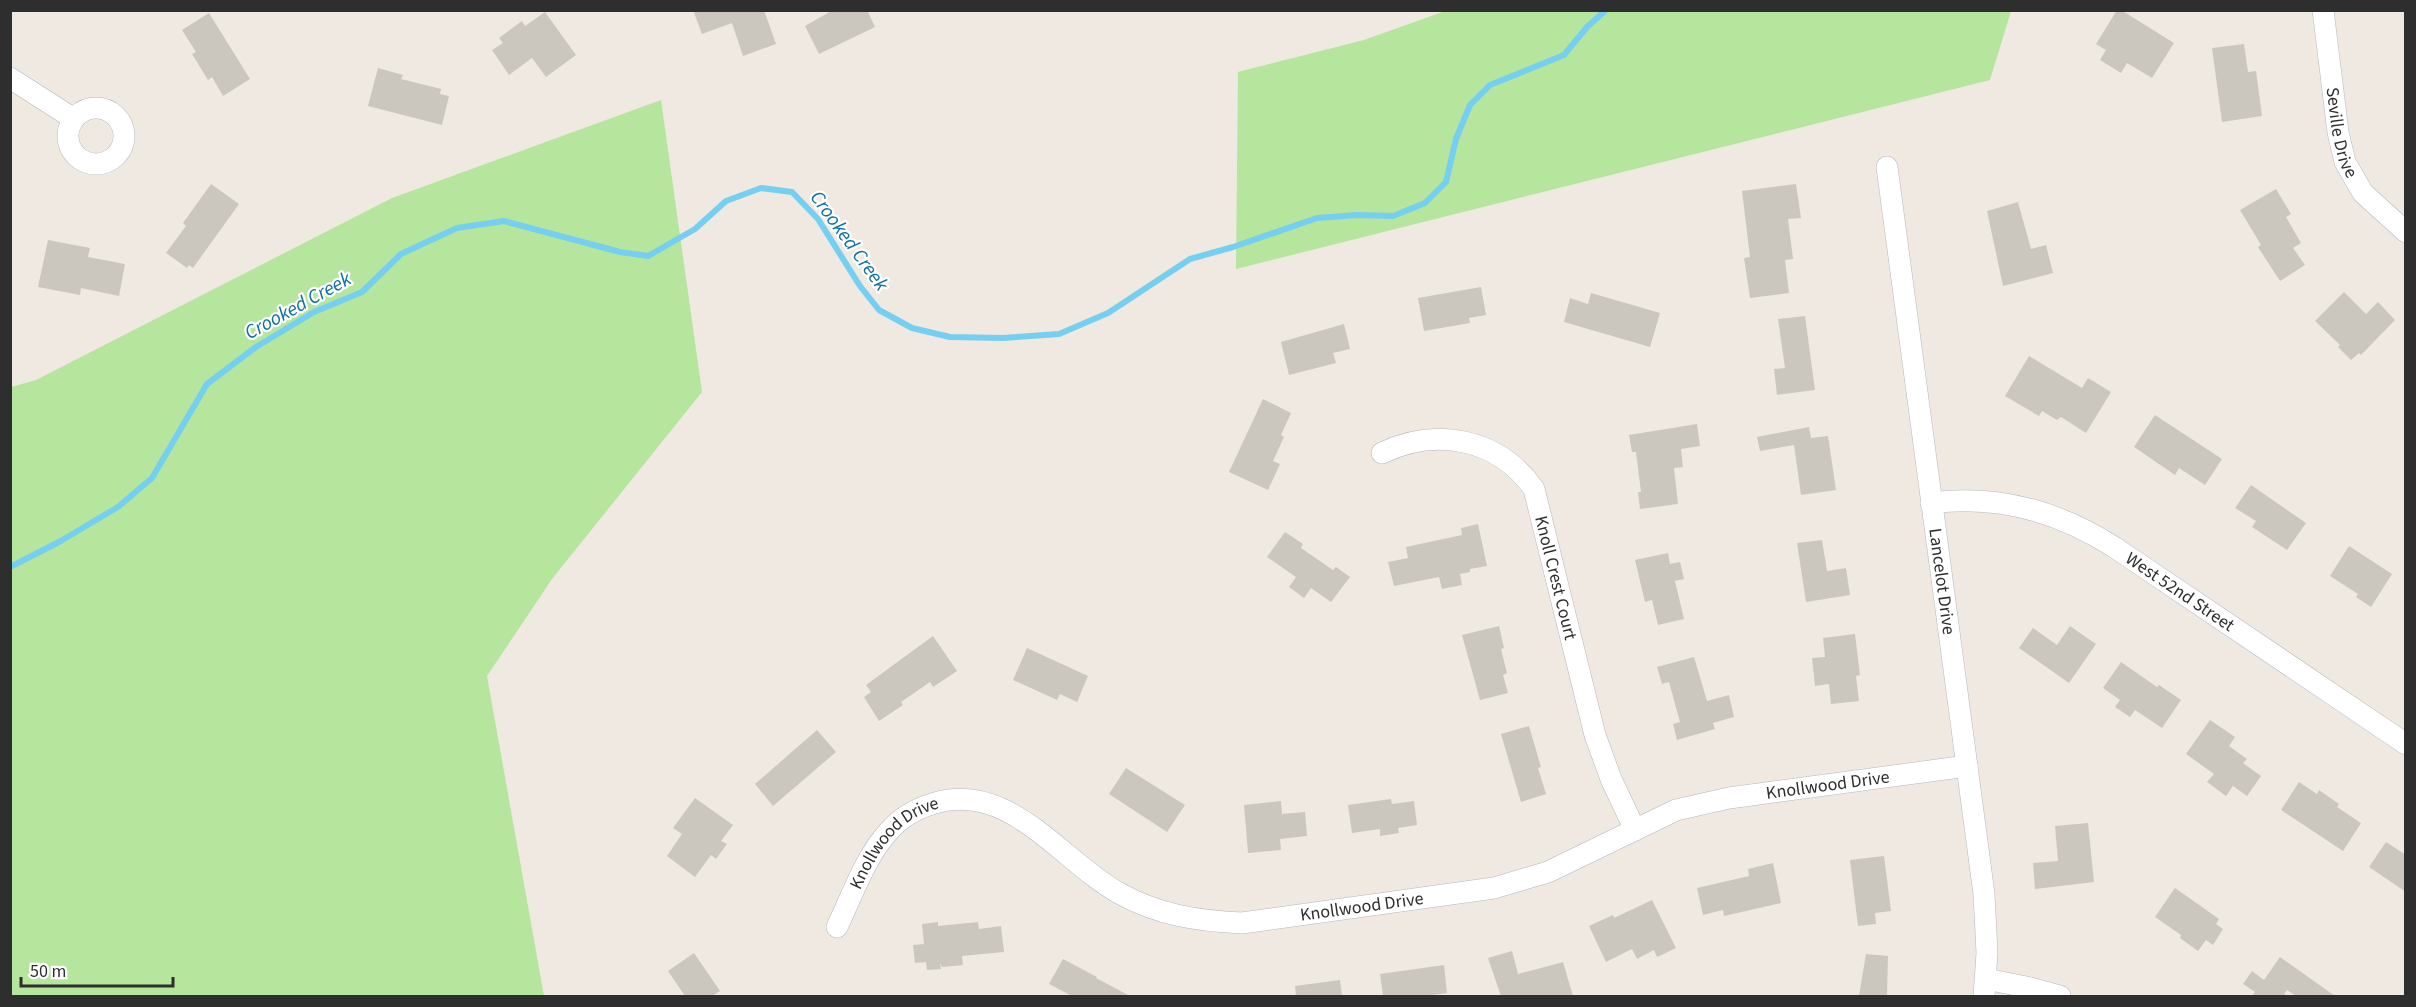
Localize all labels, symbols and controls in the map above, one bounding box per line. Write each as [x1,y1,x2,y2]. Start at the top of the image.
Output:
street label: Seville Drive [2320,86,2364,183]
water label: Crooked Creek [803,185,895,297]
water label: Crooked Creek [240,265,357,347]
street label: Knoll Crest Court [1529,513,1583,642]
street label: Lancelot Drive [1923,527,1962,636]
street label: West 52nd Street [2121,546,2240,637]
street label: Knollwood Drive [1764,764,1891,805]
street label: Knollwood Drive [843,790,942,893]
street label: Knollwood Drive [1298,885,1425,927]
scale bar [21,950,172,988]
text: 50 m [30,959,66,984]

